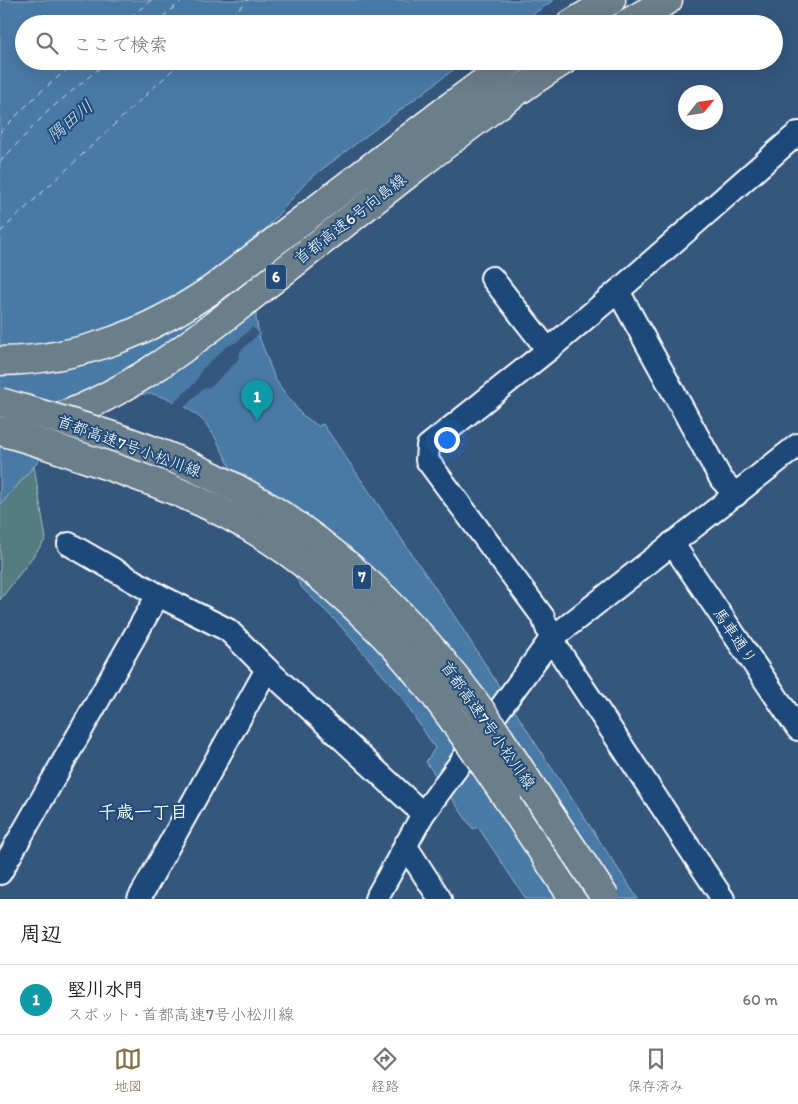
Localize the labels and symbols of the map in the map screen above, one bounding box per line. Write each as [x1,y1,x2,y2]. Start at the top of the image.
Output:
north arrow [678,85,723,130]
water label: 隅田川 [42,95,98,147]
street label: 首都高速6号向島線 [290,170,410,268]
road number: 6 [266,264,286,290]
pin: 1 [241,380,273,421]
street label: 首都高速7号小松川線 [54,411,204,481]
your location [434,427,460,453]
road number: 7 [353,564,371,590]
street label: 馬車通り [709,604,761,668]
street label: 首都高速7号小松川線 [437,657,539,793]
district label: 千歳一丁目 [98,801,188,823]

